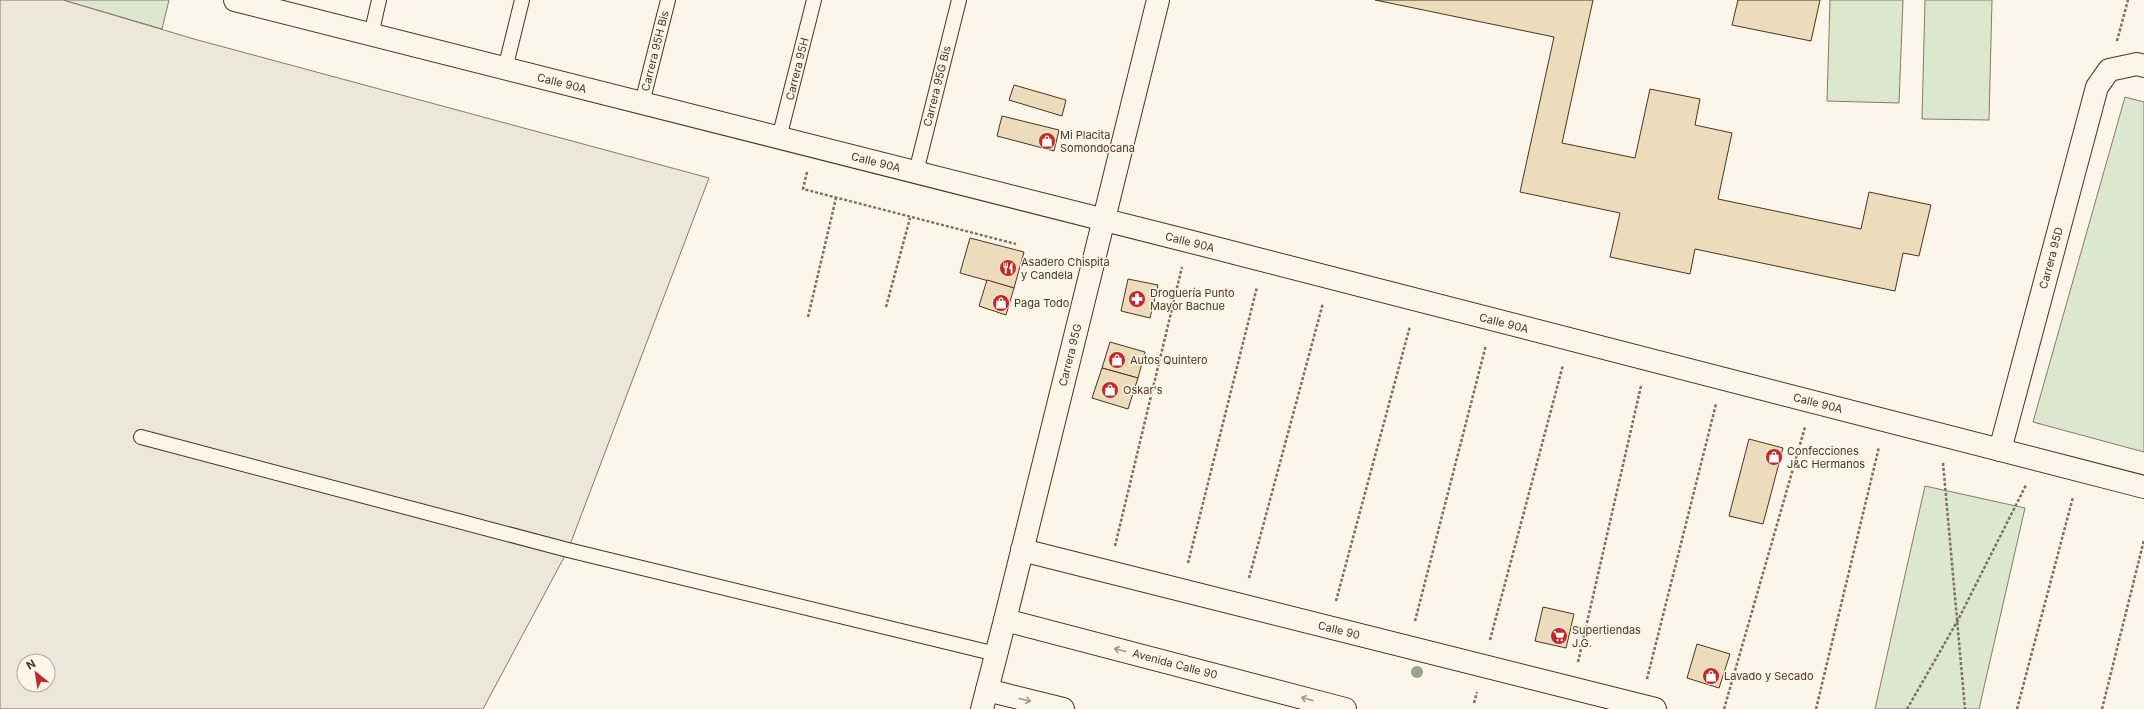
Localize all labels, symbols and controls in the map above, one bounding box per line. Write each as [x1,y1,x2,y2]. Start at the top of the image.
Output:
street label: Carrera 95H Bis [638,9,672,93]
street label: Carrera 95H [782,36,812,102]
street label: Carrera 95G Bis [920,44,954,128]
street label: Calle 90A [536,70,589,96]
place label: Mi Placita Somondocana [1060,128,1135,155]
shop icon: Mi Placita Somondocana [1037,131,1057,151]
street label: Calle 90A [850,149,903,175]
street label: Carrera 95D [2036,225,2066,291]
street label: Calle 90A [1164,229,1217,255]
place label: Asadero Chispita y Candela [1021,255,1110,282]
restaurant icon: Asadero Chispita y Candela [998,258,1018,278]
place label: Droguería Punto Mayor Bachue [1150,286,1235,313]
pharmacy icon: Droguería Punto Mayor Bachue [1127,289,1147,309]
shop icon: Paga Todo [991,293,1011,313]
place label: Paga Todo [1014,296,1070,310]
street label: Calle 90A [1478,310,1531,336]
street label: Carrera 95G [1055,322,1085,388]
shop icon: Autos Quintero [1107,350,1127,370]
place label: Autos Quintero [1130,353,1208,367]
shop icon: Oskar's [1100,380,1120,400]
place label: Oskar's [1123,383,1163,397]
street label: Calle 90A [1792,390,1845,416]
place label: Confecciones J&C Hermanos [1787,444,1865,471]
shop icon: Confecciones J&C Hermanos [1764,447,1784,467]
street label: Calle 90 [1317,618,1362,642]
place label: Supertiendas J.G. [1572,623,1641,650]
supermarket icon: Supertiendas J.G. [1549,626,1569,646]
one-way arrow [1114,646,1127,653]
street label: Avenida Calle 90 [1131,646,1219,682]
north arrow [16,653,56,693]
text: N [24,656,38,672]
shop icon: Lavado y Secado [1701,666,1721,686]
place label: Lavado y Secado [1724,669,1814,683]
one-way arrow [1301,695,1314,702]
one-way arrow [1018,696,1031,704]

